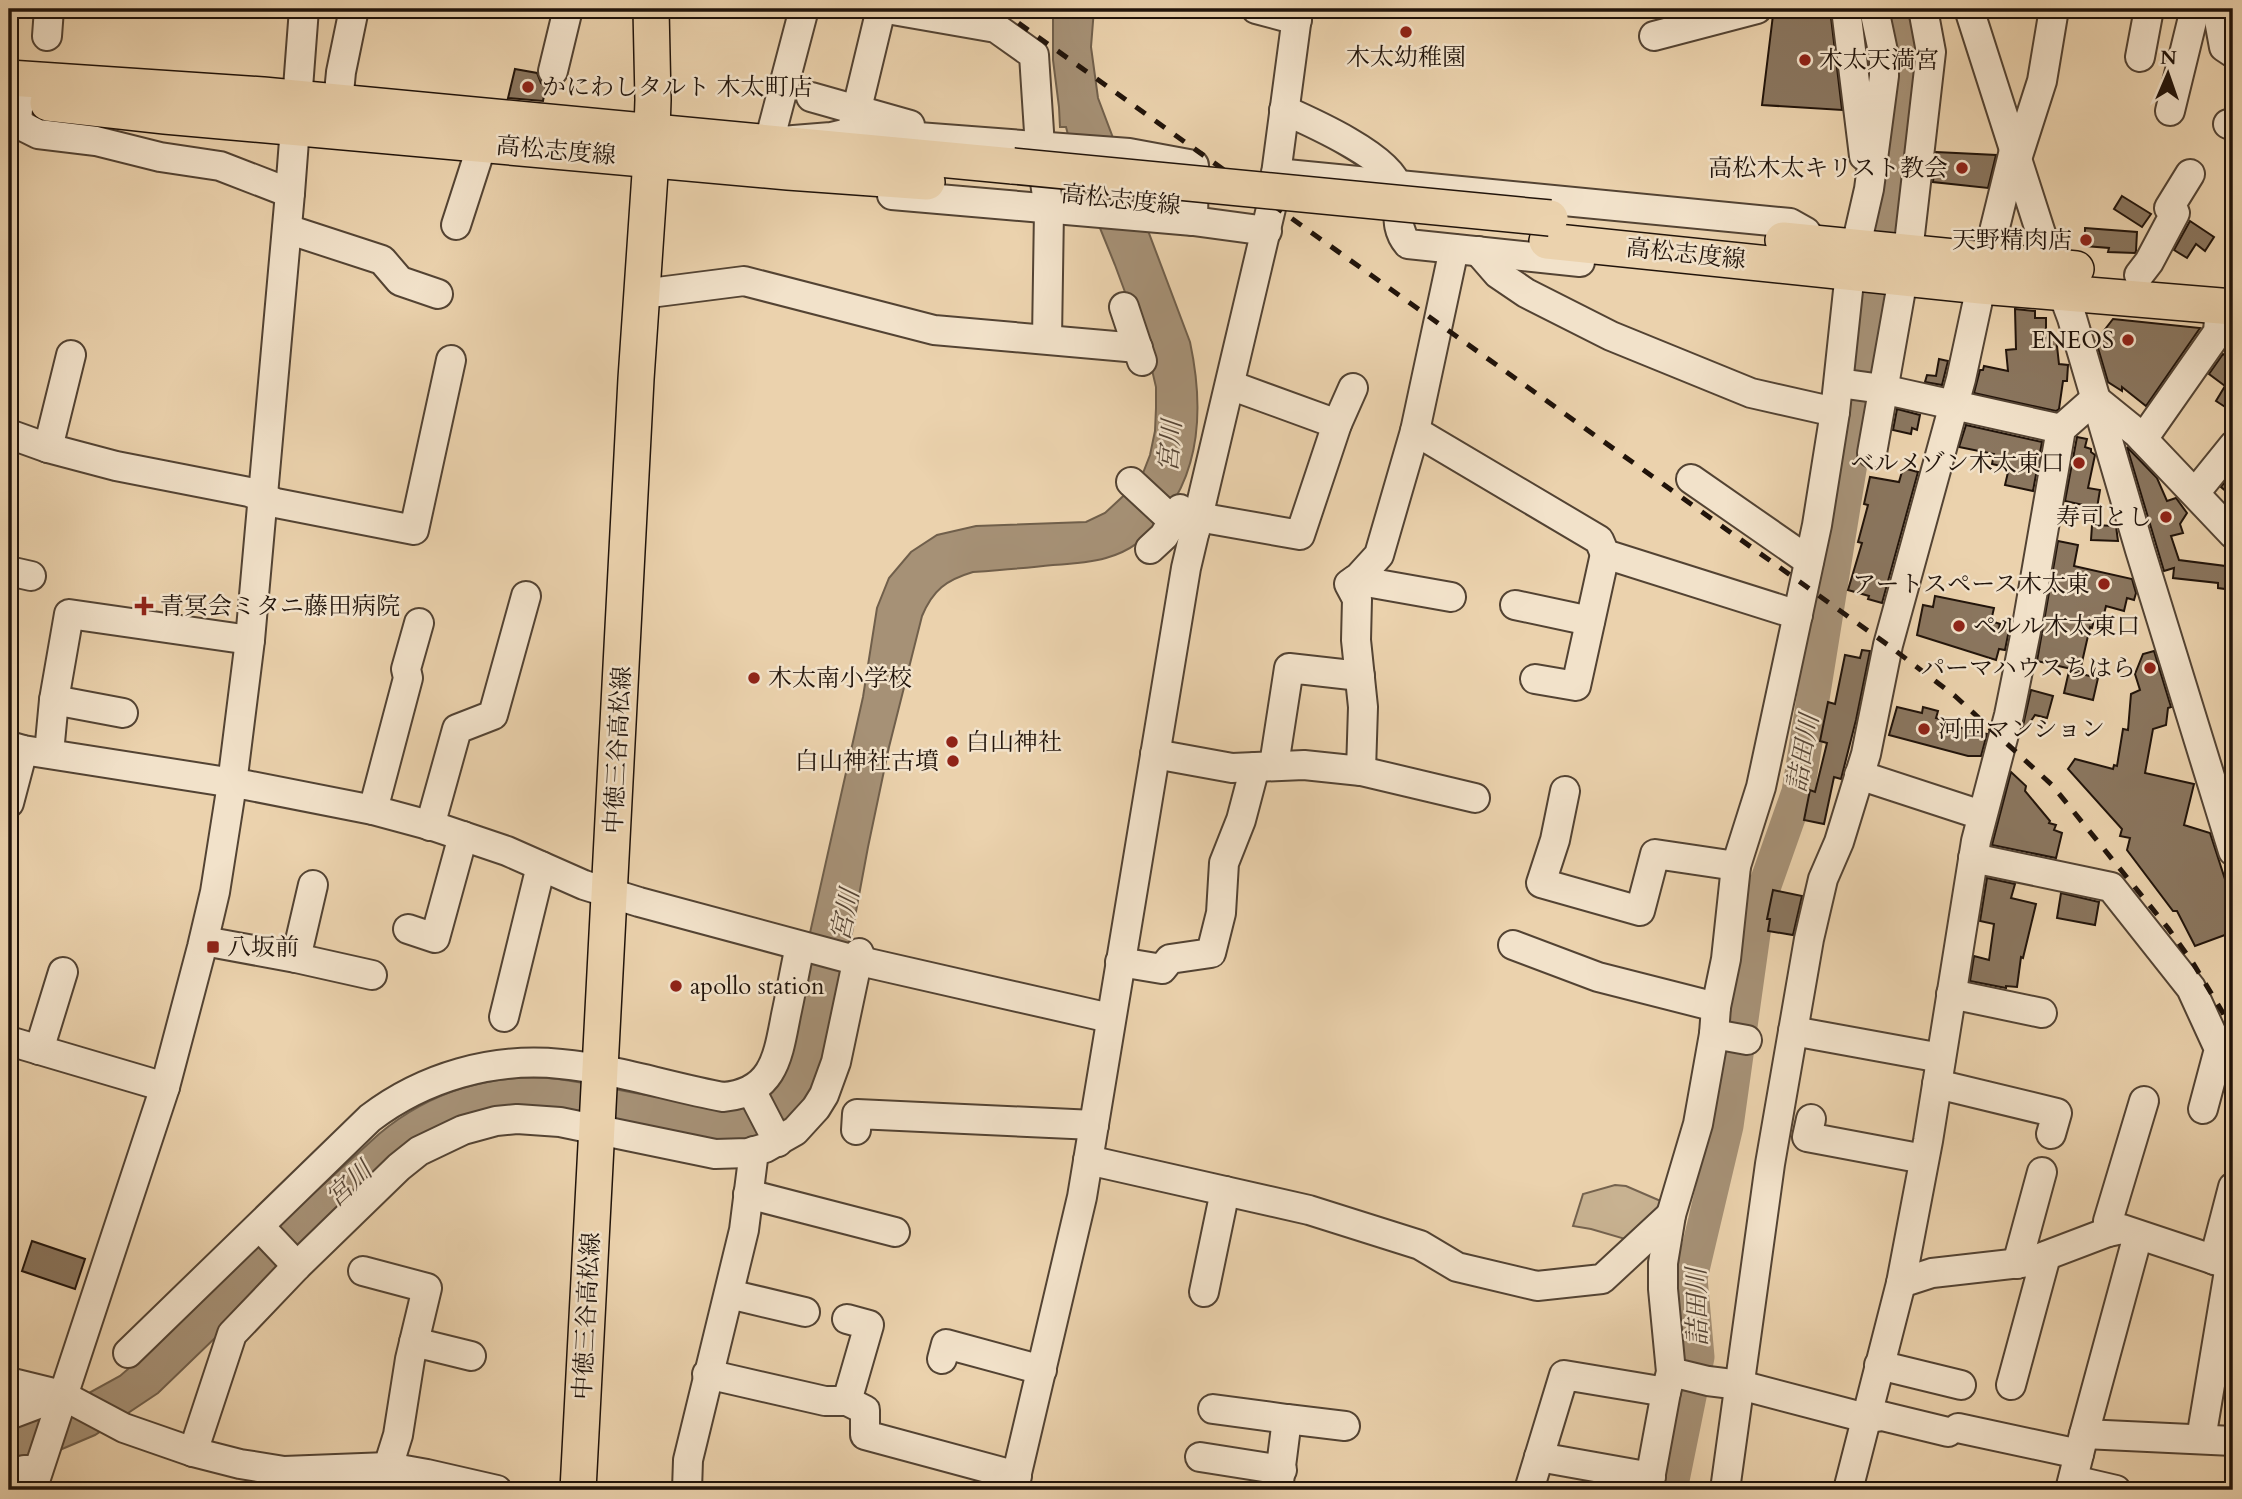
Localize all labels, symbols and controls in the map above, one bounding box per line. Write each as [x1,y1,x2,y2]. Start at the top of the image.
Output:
marker: 木太幼稚園 [1398,24,1414,40]
north arrow [2134,38,2204,108]
place label: 木太幼稚園 [1346,41,1466,74]
place label: 木太天満宮 [1819,44,1939,77]
text: N [2160,45,2178,71]
marker: 木太天満宮 [1797,52,1813,68]
place label: かにわしタルト 木太町店 [542,71,812,104]
marker: かにわしタルト 木太町店 [520,79,536,95]
street label: 高松志度線 [495,129,617,173]
place label: 高松木太キリスト教会 [1708,152,1948,185]
marker: 高松木太キリスト教会 [1954,160,1970,176]
street label: 高松志度線 [1060,177,1182,223]
place label: 天野精肉店 [1952,224,2072,257]
street label: 高松志度線 [1625,231,1747,277]
marker: 天野精肉店 [2078,232,2094,248]
place label: ENEOS [2031,324,2114,357]
marker: ENEOS [2120,332,2136,348]
water label: 宮川 [1150,416,1190,473]
place label: ベルメゾン木太東口 [1850,447,2065,480]
marker: ベルメゾン木太東口 [2071,455,2087,471]
place label: 寿司とし [2056,501,2152,534]
marker: 寿司とし [2158,509,2174,525]
place label: アートスペース木太東 [1852,568,2090,601]
marker: アートスペース木太東 [2096,576,2112,592]
place label: 青冥会ミタニ藤田病院 [160,590,400,623]
marker: 青冥会ミタニ藤田病院 [134,596,154,616]
place label: ペルル木太東口 [1973,610,2140,643]
marker: ペルル木太東口 [1951,618,1967,634]
place label: パーマハウスちはら [1921,652,2136,685]
marker: パーマハウスちはら [2142,660,2158,676]
place label: 木太南小学校 [768,662,912,695]
street label: 中徳三谷高松線 [597,665,639,835]
marker: 木太南小学校 [746,670,762,686]
water label: 詰田川 [1779,709,1828,794]
place label: 河田マンション [1938,713,2105,746]
marker: 河田マンション [1916,721,1932,737]
place label: 白山神社 [966,726,1062,759]
marker: 白山神社 [944,734,960,750]
place label: 白山神社古墳 [795,745,939,778]
marker: 白山神社古墳 [945,753,961,769]
water label: 宮川 [822,883,868,944]
place label: 八坂前 [227,931,299,964]
marker: 八坂前 [205,939,221,955]
place label: apollo station [690,970,825,1003]
marker: apollo station [668,978,684,994]
water label: 宮川 [318,1151,382,1215]
street label: 中徳三谷高松線 [566,1231,608,1401]
water label: 詰田川 [1679,1265,1715,1346]

